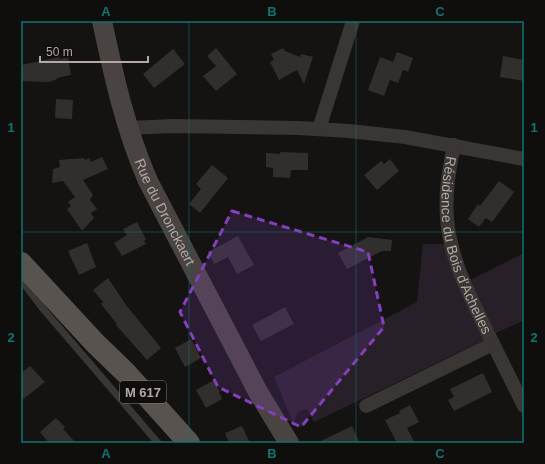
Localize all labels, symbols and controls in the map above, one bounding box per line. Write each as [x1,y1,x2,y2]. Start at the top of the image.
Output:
text: A [101,4,111,19]
text: B [267,4,277,19]
text: C [435,4,445,19]
scale bar [40,38,148,64]
text: 50 m [46,45,73,59]
text: 1 [7,120,15,135]
text: 1 [530,120,538,135]
street label: Résidence du Bois d'Achelles [438,155,495,336]
street label: Rue du Dronckaert [132,156,199,268]
text: 2 [7,330,15,345]
text: 2 [530,330,538,345]
road number: M 617 [120,381,166,403]
text: A [101,446,111,461]
text: B [267,446,277,461]
text: C [435,446,445,461]

